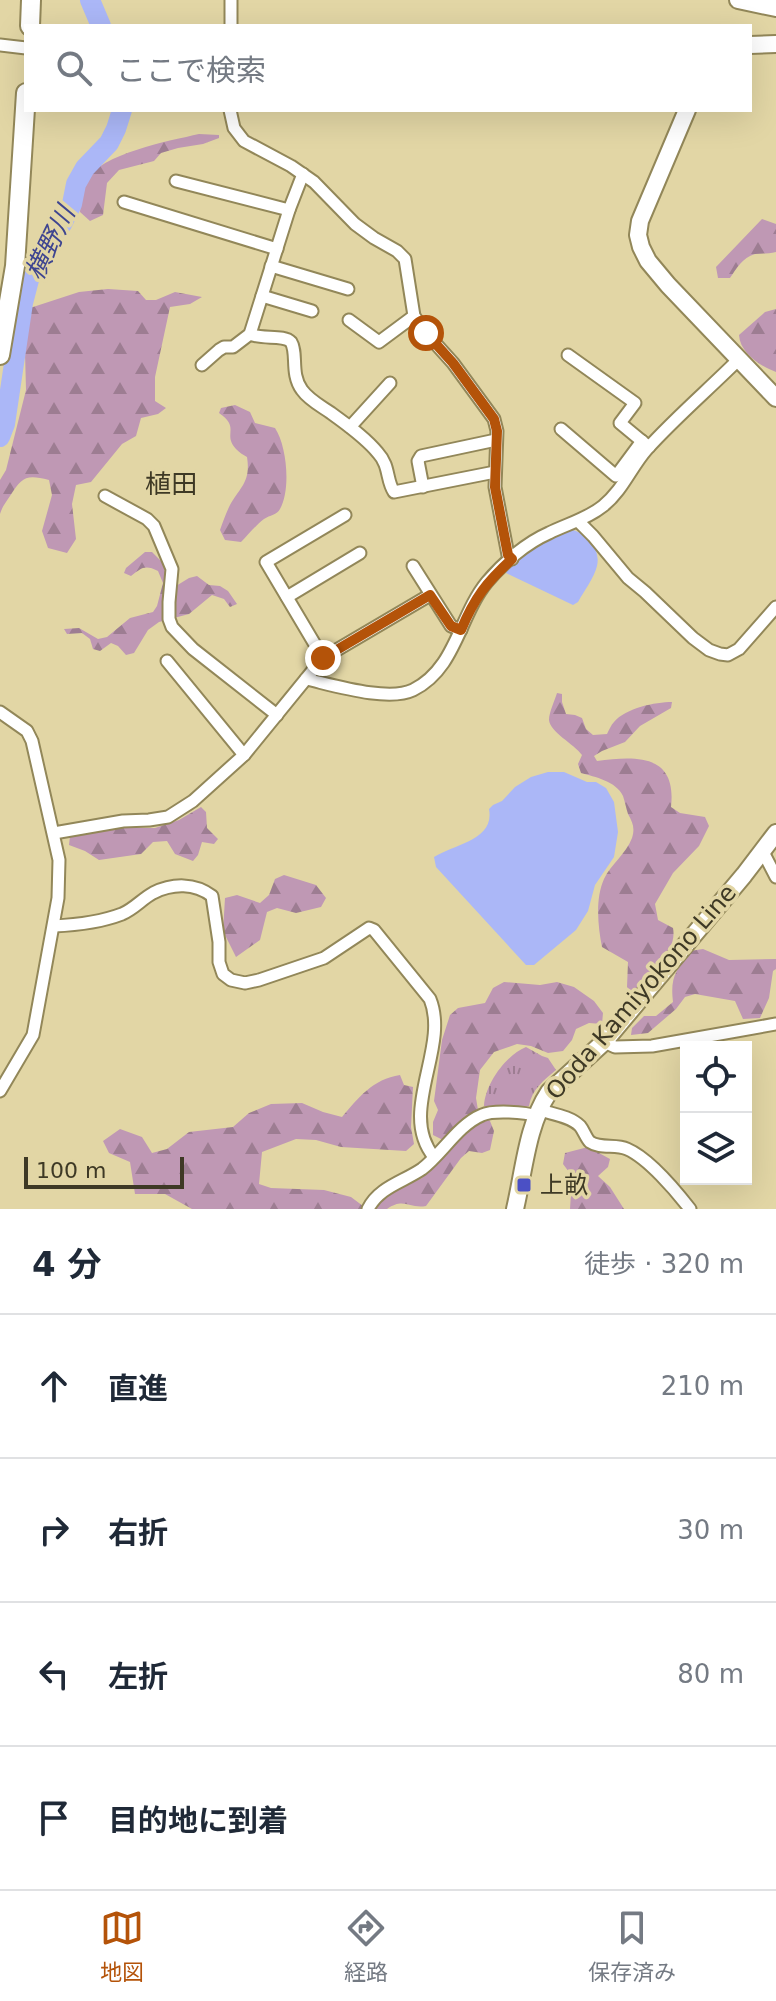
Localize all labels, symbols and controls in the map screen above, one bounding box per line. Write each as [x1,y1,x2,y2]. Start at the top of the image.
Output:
search box [24,24,752,112]
icon: search [52,46,96,90]
text: ここで検索 [116,53,266,88]
water label: 横野川 [19,199,82,285]
route start [408,315,444,351]
district label: 植田 [145,469,197,499]
route end [305,640,341,676]
street label: Ooda Kamiyokono Line [540,879,742,1105]
map controls [680,1041,752,1185]
button: locate [680,1041,752,1113]
button: layers [680,1113,752,1185]
scale bar [24,1153,184,1189]
text: 100 m [36,1158,106,1183]
place label: 上畝 [540,1171,588,1199]
marker: 上畝 [515,1176,533,1194]
text: 4 分 [32,1244,102,1284]
text: 徒歩 · 320 m [584,1249,744,1279]
icon: ahead [32,1364,76,1408]
text: 直進 [108,1371,168,1406]
text: 210 m [661,1371,744,1401]
icon: right [32,1508,76,1552]
text: 右折 [108,1515,168,1550]
text: 30 m [677,1515,744,1545]
icon: left [32,1652,76,1696]
text: 左折 [108,1659,168,1694]
text: 80 m [677,1659,744,1689]
icon: arrive [32,1796,76,1840]
text: 目的地に到着 [108,1803,288,1838]
tab: 地図 [100,1906,144,1986]
tab: 経路 [344,1906,388,1986]
tab: 保存済み [588,1906,676,1986]

